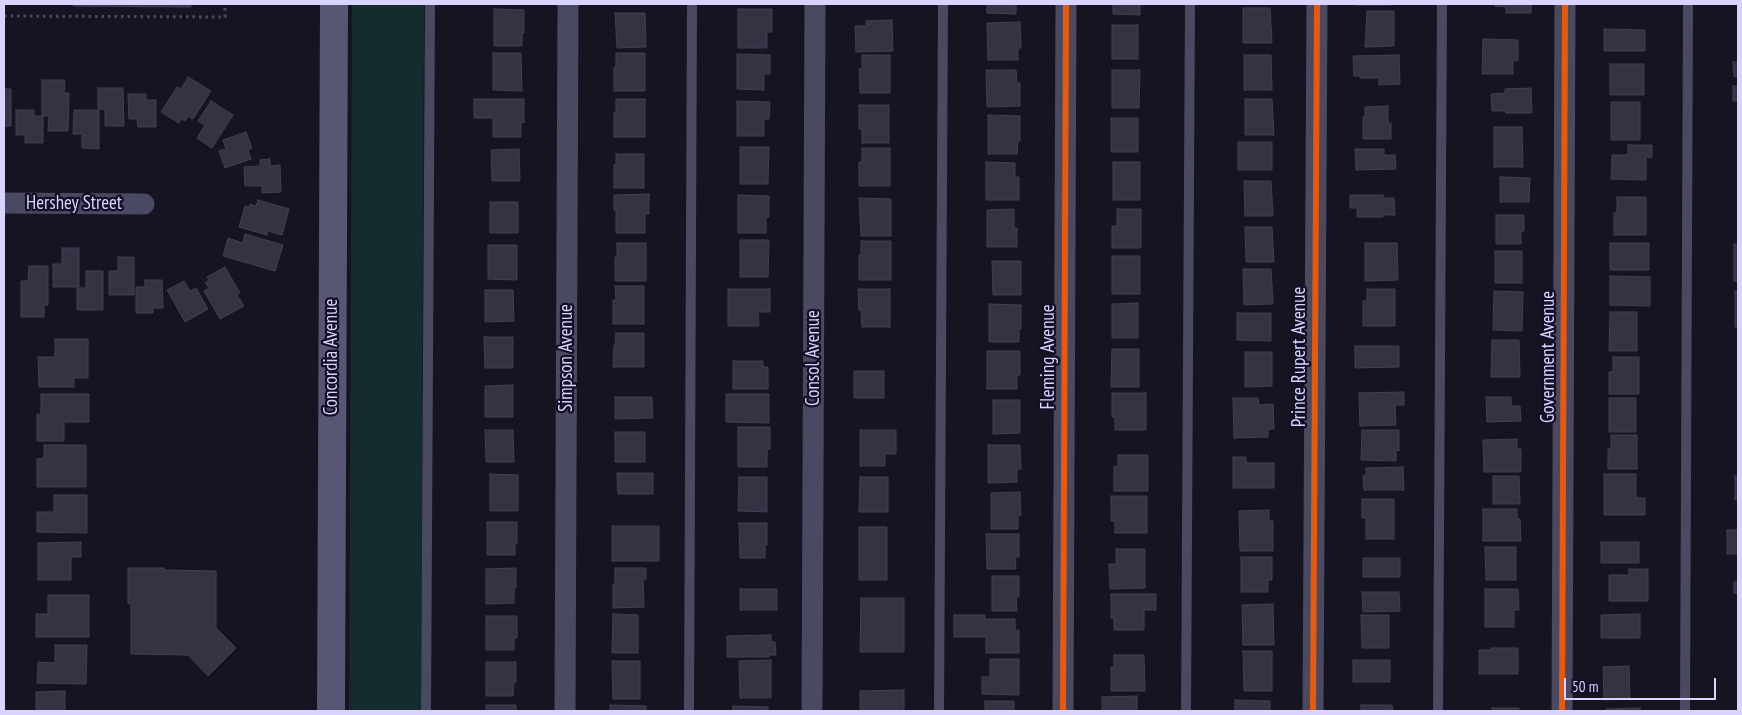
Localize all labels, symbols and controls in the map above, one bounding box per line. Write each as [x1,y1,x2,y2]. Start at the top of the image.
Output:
street label: Hershey Street [26,193,122,215]
street label: Prince Rupert Avenue [1289,287,1311,427]
street label: Government Avenue [1538,291,1560,423]
street label: Concordia Avenue [321,299,343,415]
street label: Simpson Avenue [556,304,578,412]
street label: Fleming Avenue [1038,304,1060,410]
street label: Consol Avenue [803,310,825,406]
scale bar [1567,668,1720,700]
text: 50 m [1572,677,1598,696]

